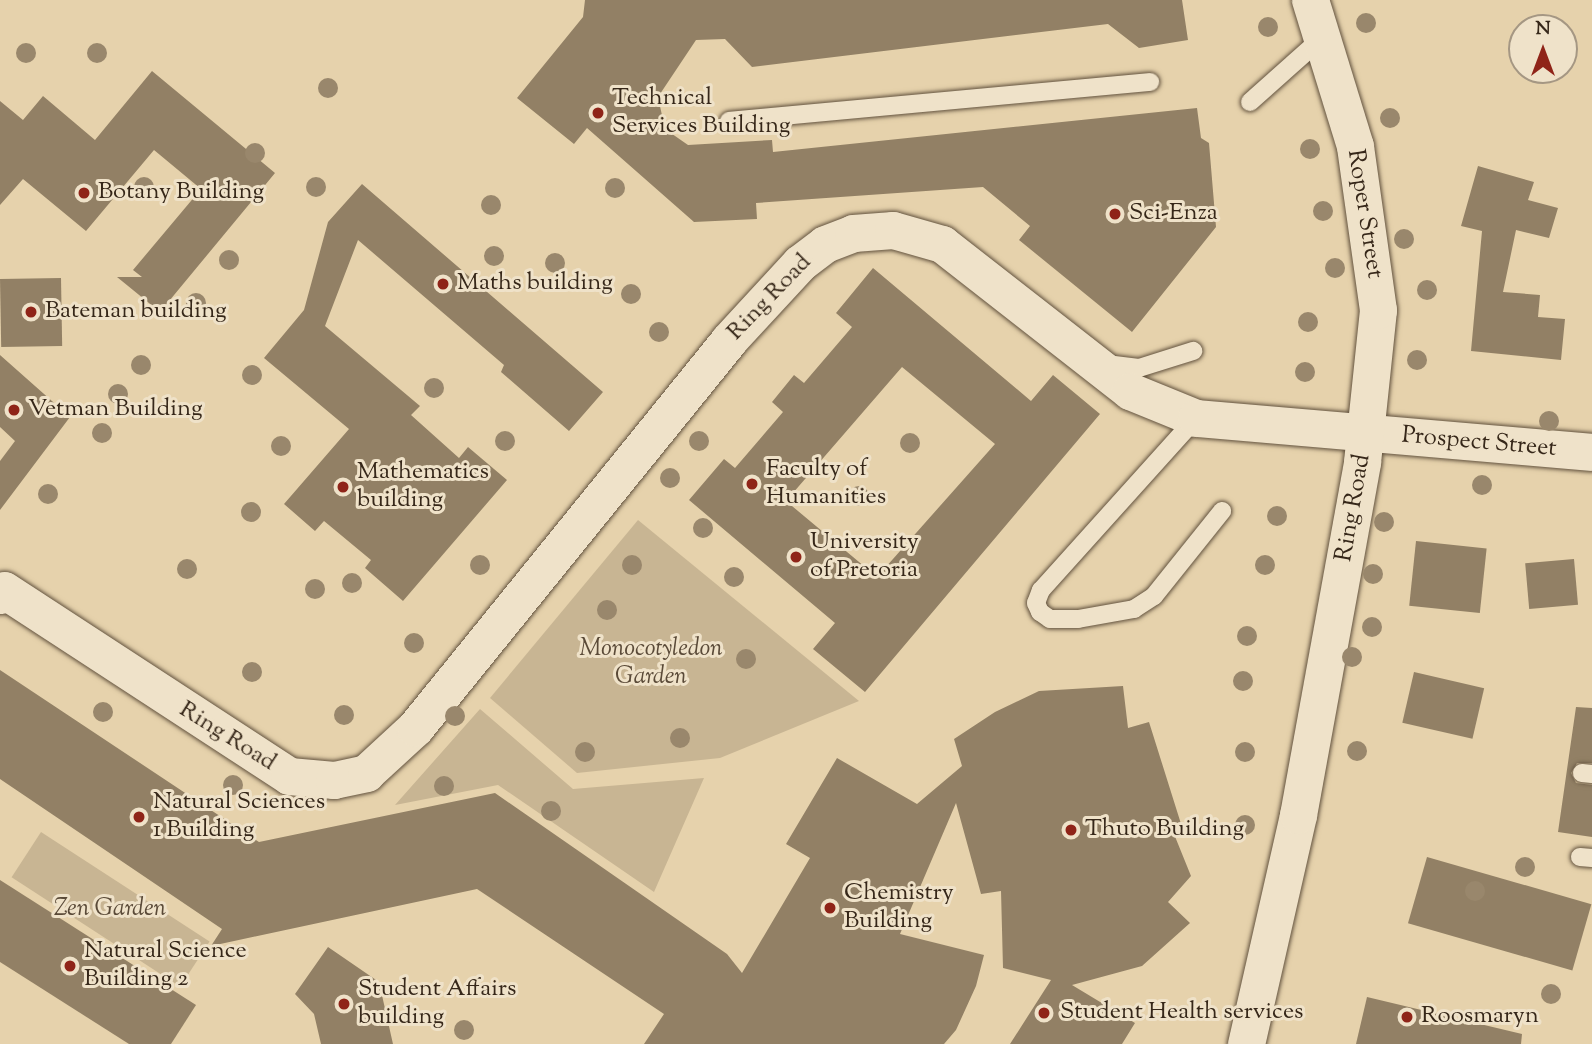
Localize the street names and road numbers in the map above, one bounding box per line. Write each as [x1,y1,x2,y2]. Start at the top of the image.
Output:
street label: Roper Street [1340,148,1388,280]
street label: Ring Road [722,249,818,347]
street label: Prospect Street [1400,422,1558,464]
street label: Ring Road [1330,452,1378,564]
street label: Ring Road [173,696,281,778]

